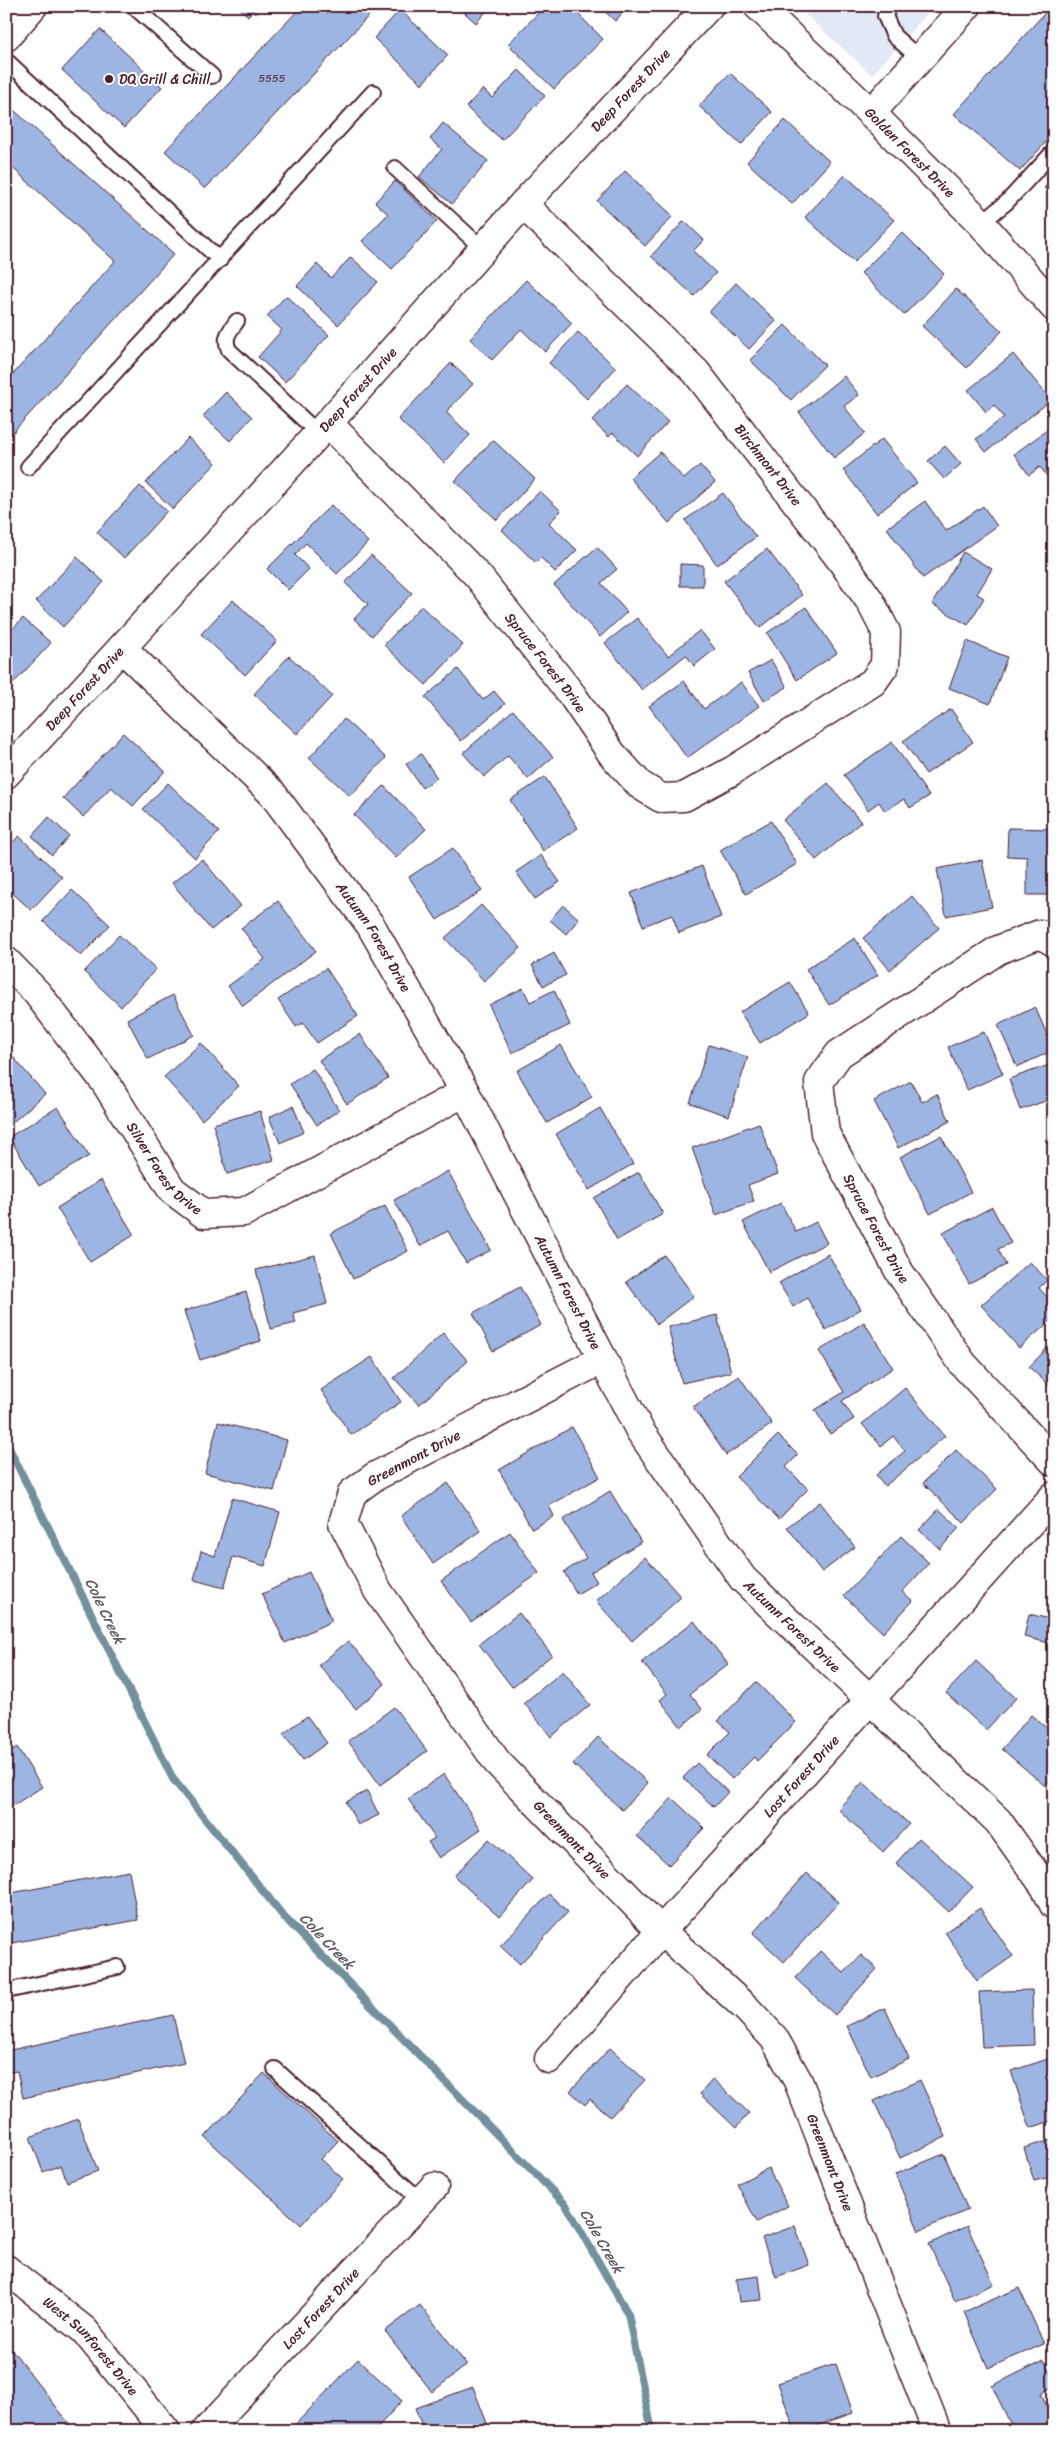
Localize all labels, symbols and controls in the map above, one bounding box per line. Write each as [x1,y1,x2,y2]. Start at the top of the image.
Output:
street label: Deep Forest Drive [584,42,676,138]
place label: DQ Grill & Chill [119,67,211,92]
house number: 5555 [259,69,286,88]
marker: DQ Grill & Chill [103,73,115,85]
street label: Golden Forest Drive [859,101,962,204]
street label: Deep Forest Drive [312,341,403,438]
street label: Birchmont Drive [728,418,808,512]
street label: Spruce Forest Drive [498,607,593,718]
street label: Deep Forest Drive [39,640,130,737]
street label: Autumn Forest Drive [329,875,418,997]
street label: Silver Forest Drive [120,1116,208,1221]
street label: Spruce Forest Drive [836,1169,916,1289]
street label: Autumn Forest Drive [527,1229,608,1354]
street label: Greenmont Drive [363,1423,465,1493]
street label: Autumn Forest Drive [737,1572,847,1679]
water label: Cole Creek [78,1573,133,1650]
street label: Lost Forest Drive [757,1729,846,1823]
street label: Greenmont Drive [527,1794,617,1885]
water label: Cole Creek [293,1906,362,1976]
street label: Greenmont Drive [800,2110,861,2215]
water label: Cole Creek [573,2204,632,2279]
street label: Lost Forest Drive [276,2261,366,2355]
street label: West Sunforest Drive [37,2290,145,2401]

